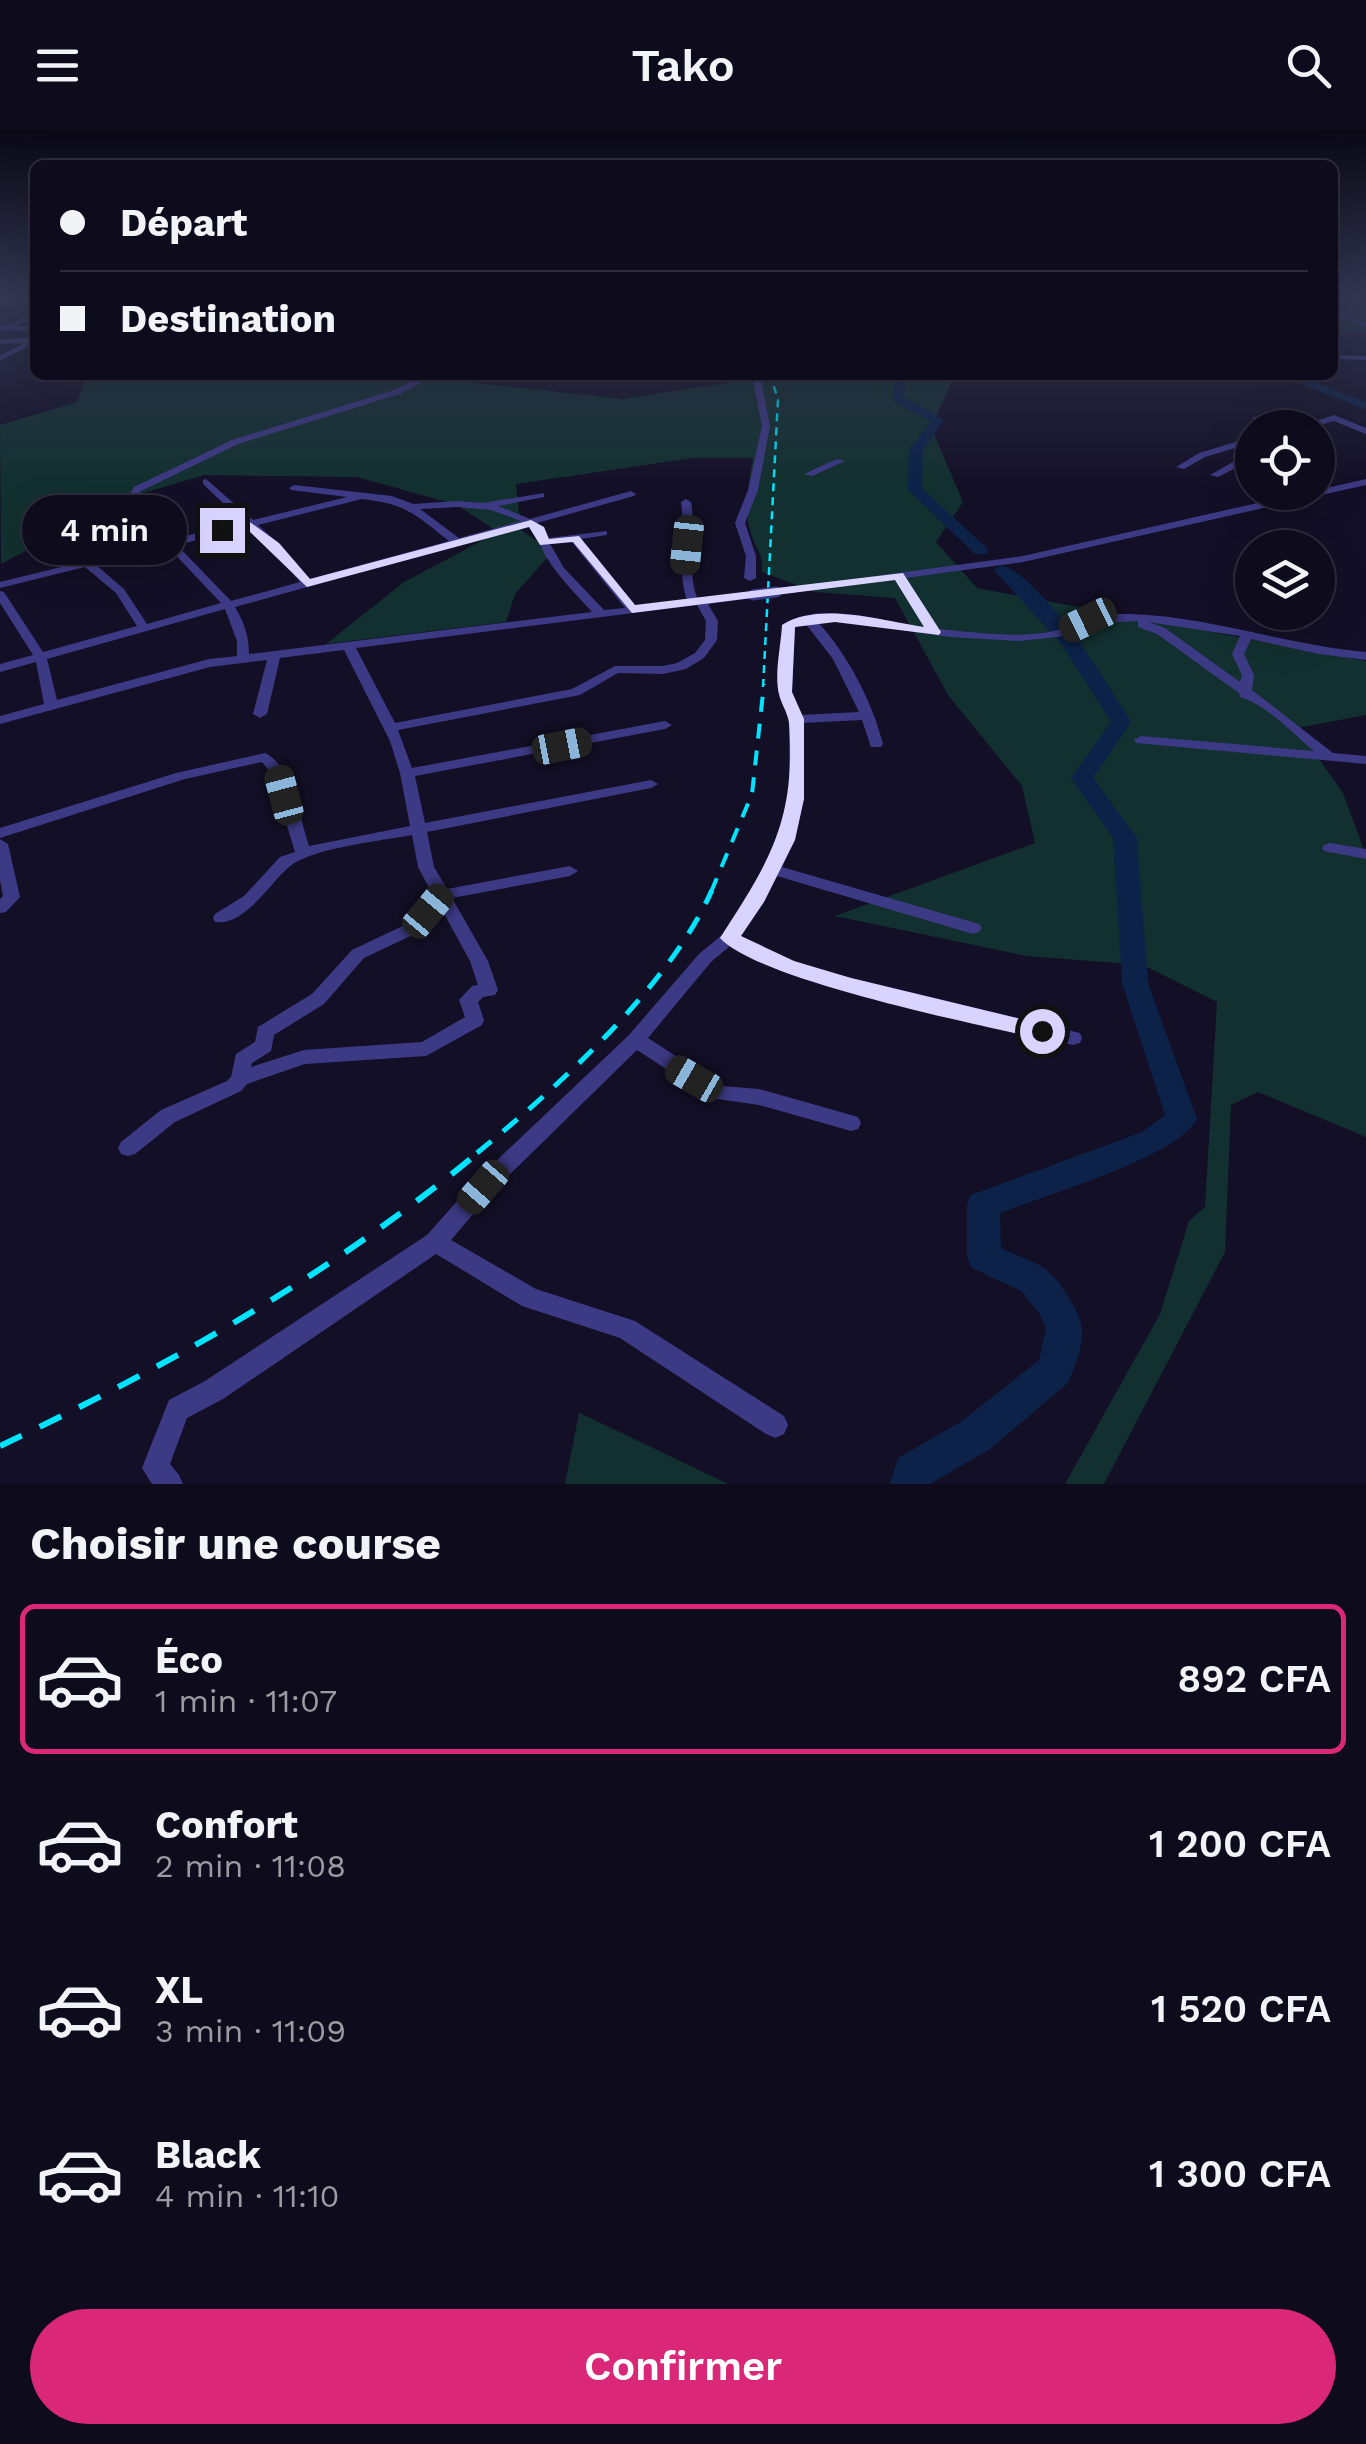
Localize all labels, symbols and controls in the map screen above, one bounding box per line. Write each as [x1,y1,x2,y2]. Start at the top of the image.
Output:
icon: menu [30,38,85,93]
icon: search [1281,38,1336,93]
text: Tako [631,39,735,92]
text: Départ [120,201,247,245]
text: Destination [120,297,336,341]
map controls [1235,410,1335,630]
button: locate [1235,410,1335,510]
callout: 4 min [22,495,187,565]
route end [200,508,245,553]
text: 4 min [60,511,149,549]
car [669,514,705,576]
button: layers [1235,530,1335,630]
car [1054,593,1122,647]
car [530,726,594,766]
car [262,762,306,828]
car [397,878,459,944]
route start [1020,1009,1065,1054]
car [661,1051,727,1107]
car [452,1155,514,1219]
text: Choisir une course [30,1517,441,1570]
icon: car [35,1634,125,1724]
text: Éco [155,1638,223,1682]
text: 892 CFA [1178,1657,1331,1701]
text: 1 min · 11:07 [155,1682,337,1720]
icon: car [35,1799,125,1889]
text: Confort [155,1803,298,1847]
text: 1 200 CFA [1149,1822,1331,1866]
text: 2 min · 11:08 [155,1847,346,1885]
icon: car [35,1964,125,2054]
text: XL [155,1968,203,2012]
text: 1 520 CFA [1151,1987,1331,2031]
text: 3 min · 11:09 [155,2012,346,2050]
icon: car [35,2129,125,2219]
text: Black [155,2133,261,2177]
text: 1 300 CFA [1149,2152,1331,2196]
text: 4 min · 11:10 [155,2177,340,2215]
button: Confirmer [30,2309,1336,2424]

